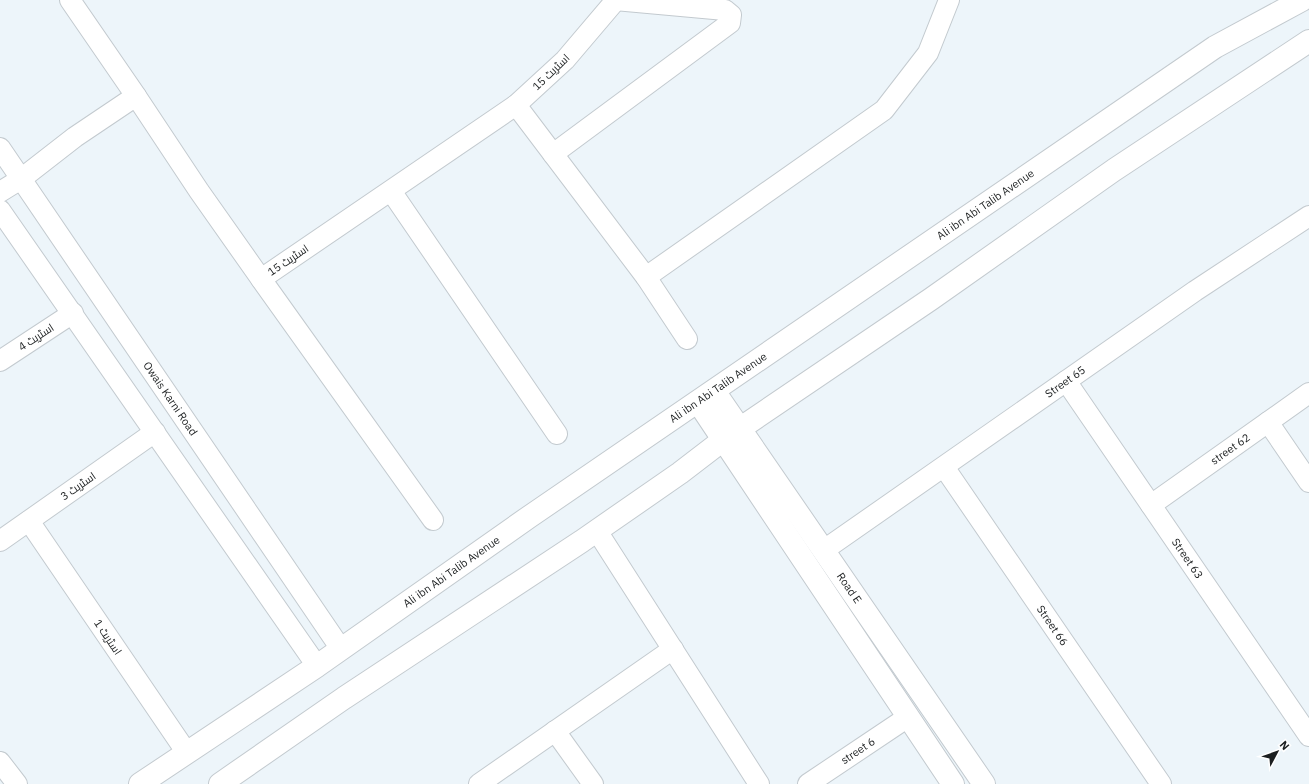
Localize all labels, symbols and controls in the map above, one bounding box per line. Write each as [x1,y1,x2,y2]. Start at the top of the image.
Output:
street label: اسٹریٹ 15 [529,51,573,93]
street label: Ali ibn Abi Talib Avenue [934,166,1037,243]
street label: اسٹریٹ 15 [265,241,311,279]
street label: اسٹریٹ 4 [16,320,56,354]
street label: Ali ibn Abi Talib Avenue [667,349,769,426]
street label: Owais Karni Road [140,359,201,438]
street label: Street 65 [1042,363,1088,401]
street label: street 62 [1208,430,1253,468]
street label: اسٹریٹ 3 [58,469,98,503]
street label: Ali ibn Abi Talib Avenue [400,533,503,610]
street label: Street 63 [1169,535,1206,581]
street label: Road E [834,570,865,606]
street label: Street 66 [1034,602,1071,648]
street label: اسٹریٹ 1 [91,617,125,657]
north arrow [1257,732,1297,772]
street label: street 6 [838,734,878,767]
text: N [1277,738,1292,753]

